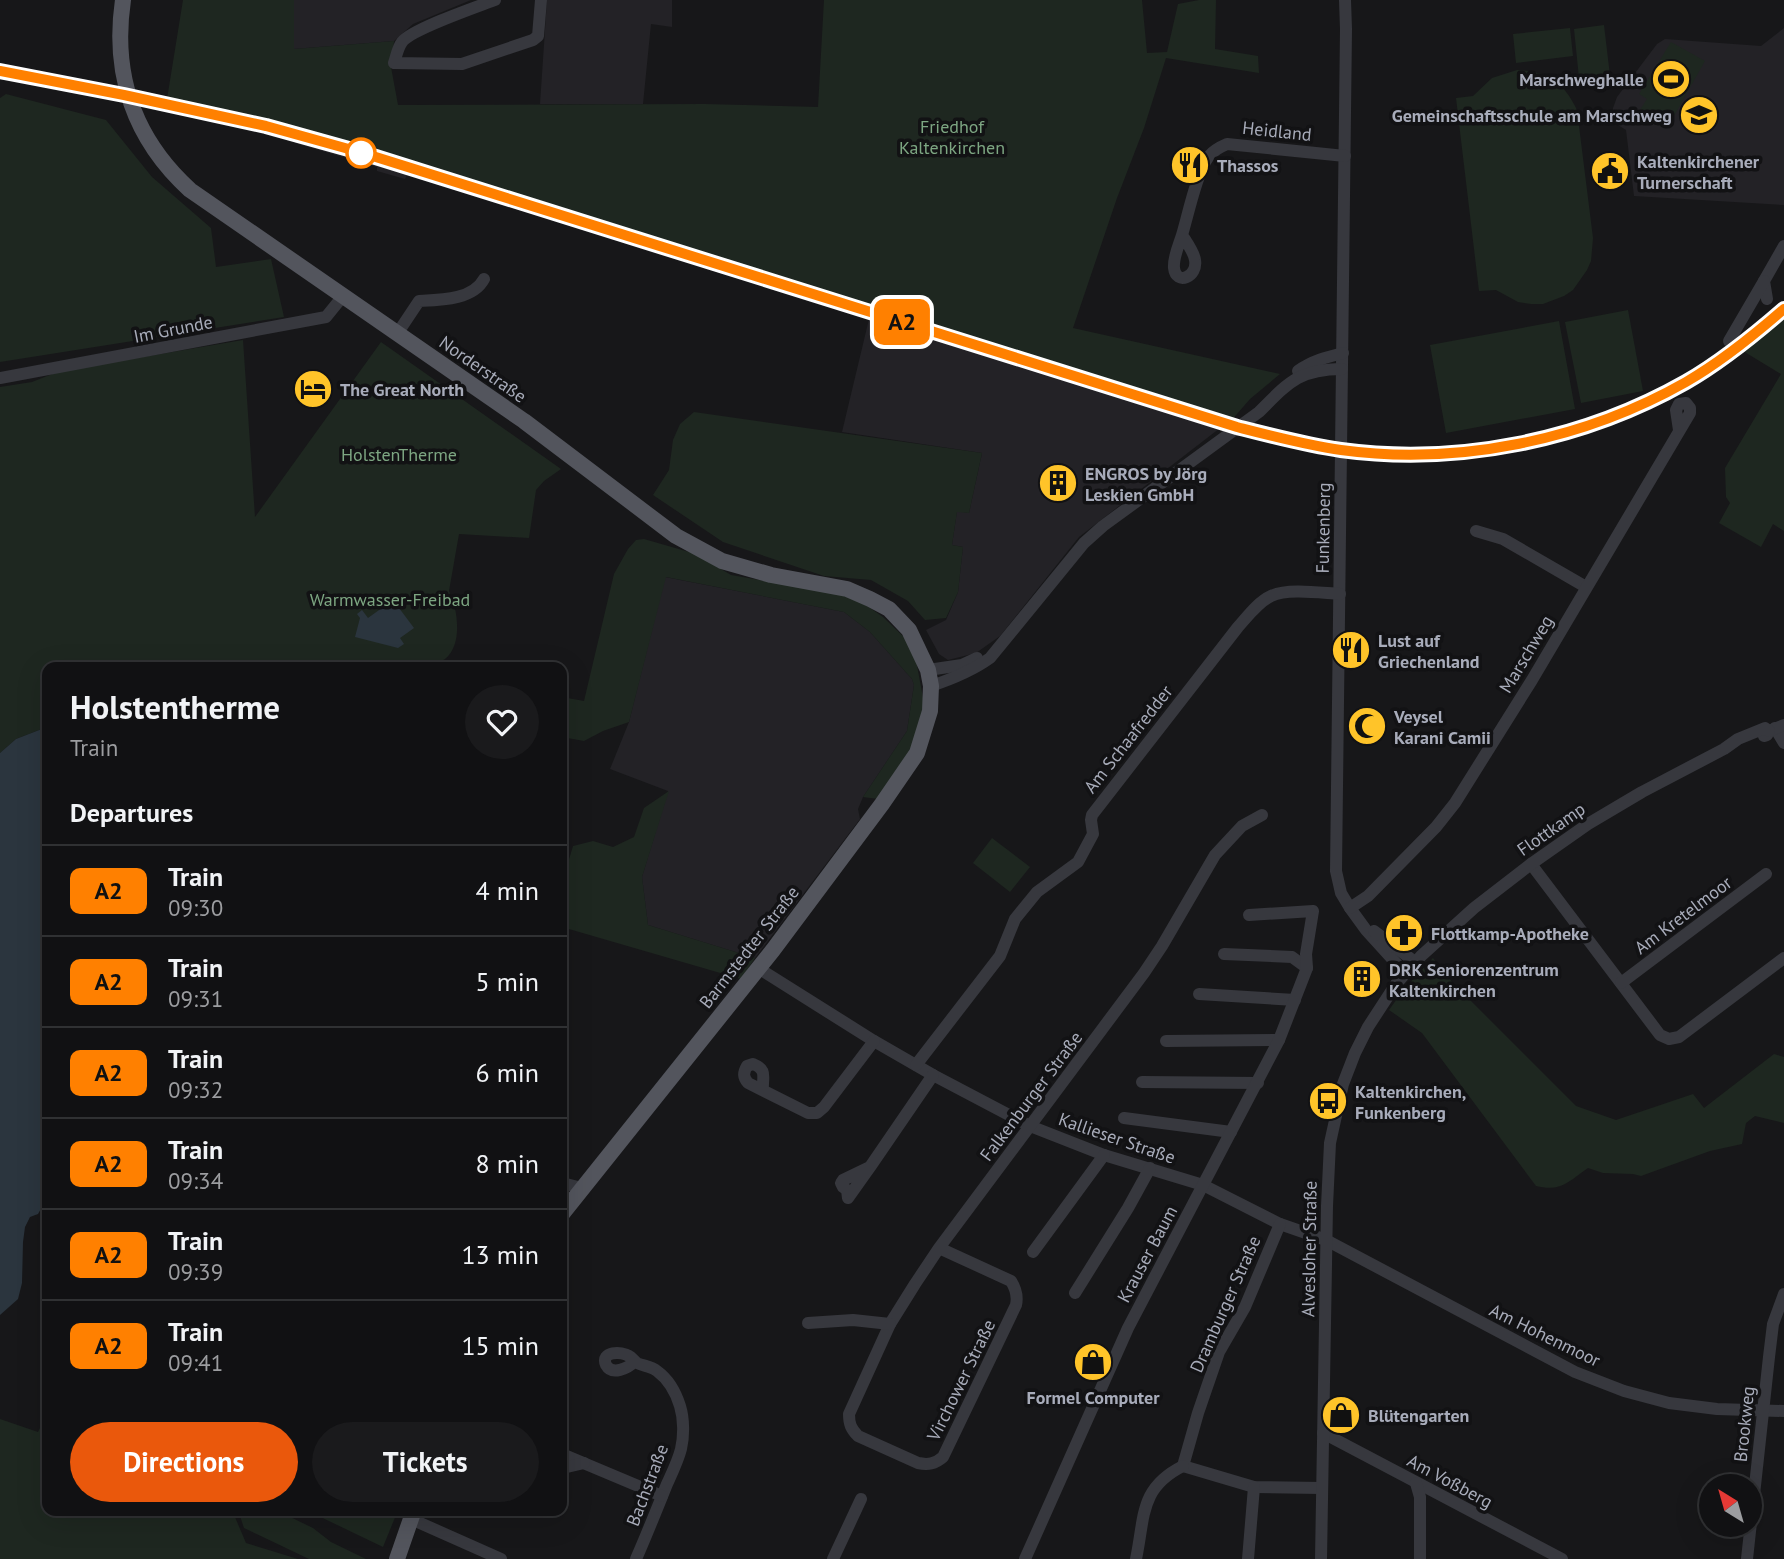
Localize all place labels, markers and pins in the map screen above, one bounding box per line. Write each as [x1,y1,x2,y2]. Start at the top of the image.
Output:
sports icon: Marschweghalle [1650,58,1692,100]
place label: Marschweghalle [1519,68,1644,91]
school or university icon: Gemeinschaftsschule am Marschweg [1678,94,1720,136]
place label: Gemeinschaftsschule am Marschweg [1392,104,1672,127]
unlabelled marker [346,138,376,168]
restaurant icon: Thassos [1169,144,1211,186]
public building icon: Kaltenkirchener Turnerschaft [1589,150,1631,192]
place label: Kaltenkirchener Turnerschaft [1637,150,1760,194]
place label: Thassos [1217,154,1279,177]
hotel icon: The Great North [292,368,334,410]
place label: The Great North [340,378,464,401]
building icon: ENGROS by Jörg Leskien GmbH [1037,462,1079,504]
place label: ENGROS by Jörg Leskien GmbH [1085,462,1207,506]
restaurant icon: Lust auf Griechenland [1330,629,1372,671]
place label: Lust auf Griechenland [1378,629,1479,673]
mosque icon: Veysel Karani Camii [1346,705,1388,747]
place label: Veysel Karani Camii [1393,705,1491,749]
pharmacy icon: Flottkamp-Apotheke [1383,912,1425,954]
place label: Flottkamp-Apotheke [1431,922,1589,945]
building icon: DRK Seniorenzentrum Kaltenkirchen [1341,958,1383,1000]
place label: DRK Seniorenzentrum Kaltenkirchen [1389,958,1559,1002]
bus stop icon: Kaltenkirchen, Funkenberg [1307,1080,1349,1122]
place label: Kaltenkirchen, Funkenberg [1355,1080,1466,1124]
shop icon: Formel Computer [1072,1341,1114,1383]
place label: Formel Computer [1026,1386,1160,1409]
shop icon: Blütengarten [1320,1394,1362,1436]
place label: Blütengarten [1368,1404,1469,1427]

